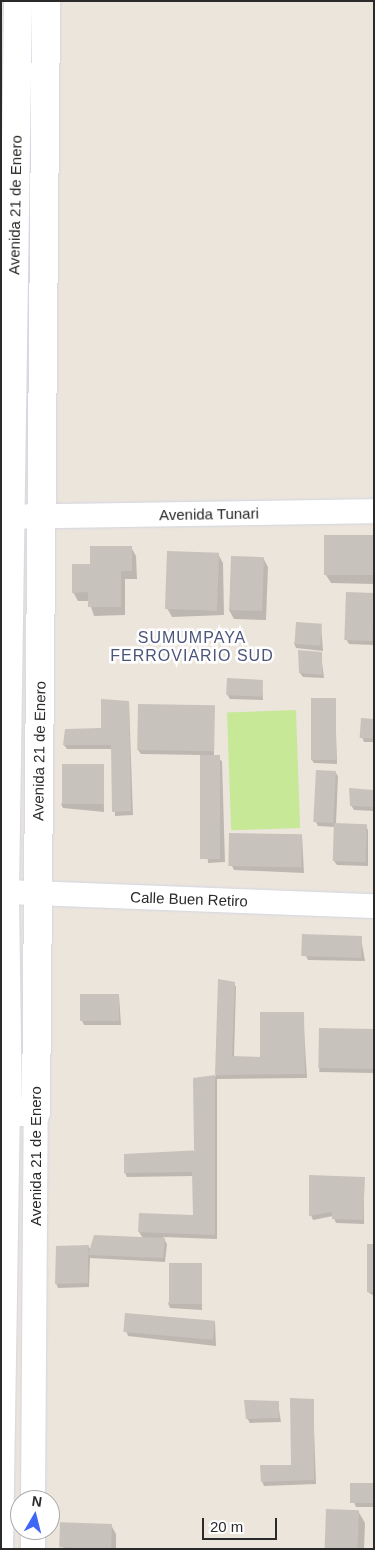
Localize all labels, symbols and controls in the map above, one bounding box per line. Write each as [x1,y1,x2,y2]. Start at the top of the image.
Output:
street label: Avenida 21 de Enero [5,135,25,275]
street label: Avenida Tunari [159,504,259,524]
district label: SUMUMPAYA FERROVIARIO SUD [108,628,276,666]
street label: Avenida 21 de Enero [29,681,49,821]
street label: Calle Buen Retiro [130,888,248,910]
street label: Avenida 21 de Enero [27,1086,45,1226]
north arrow [10,1490,60,1540]
text: N [31,1493,43,1510]
scale bar [205,1508,280,1540]
text: 20 m [210,1518,243,1535]

